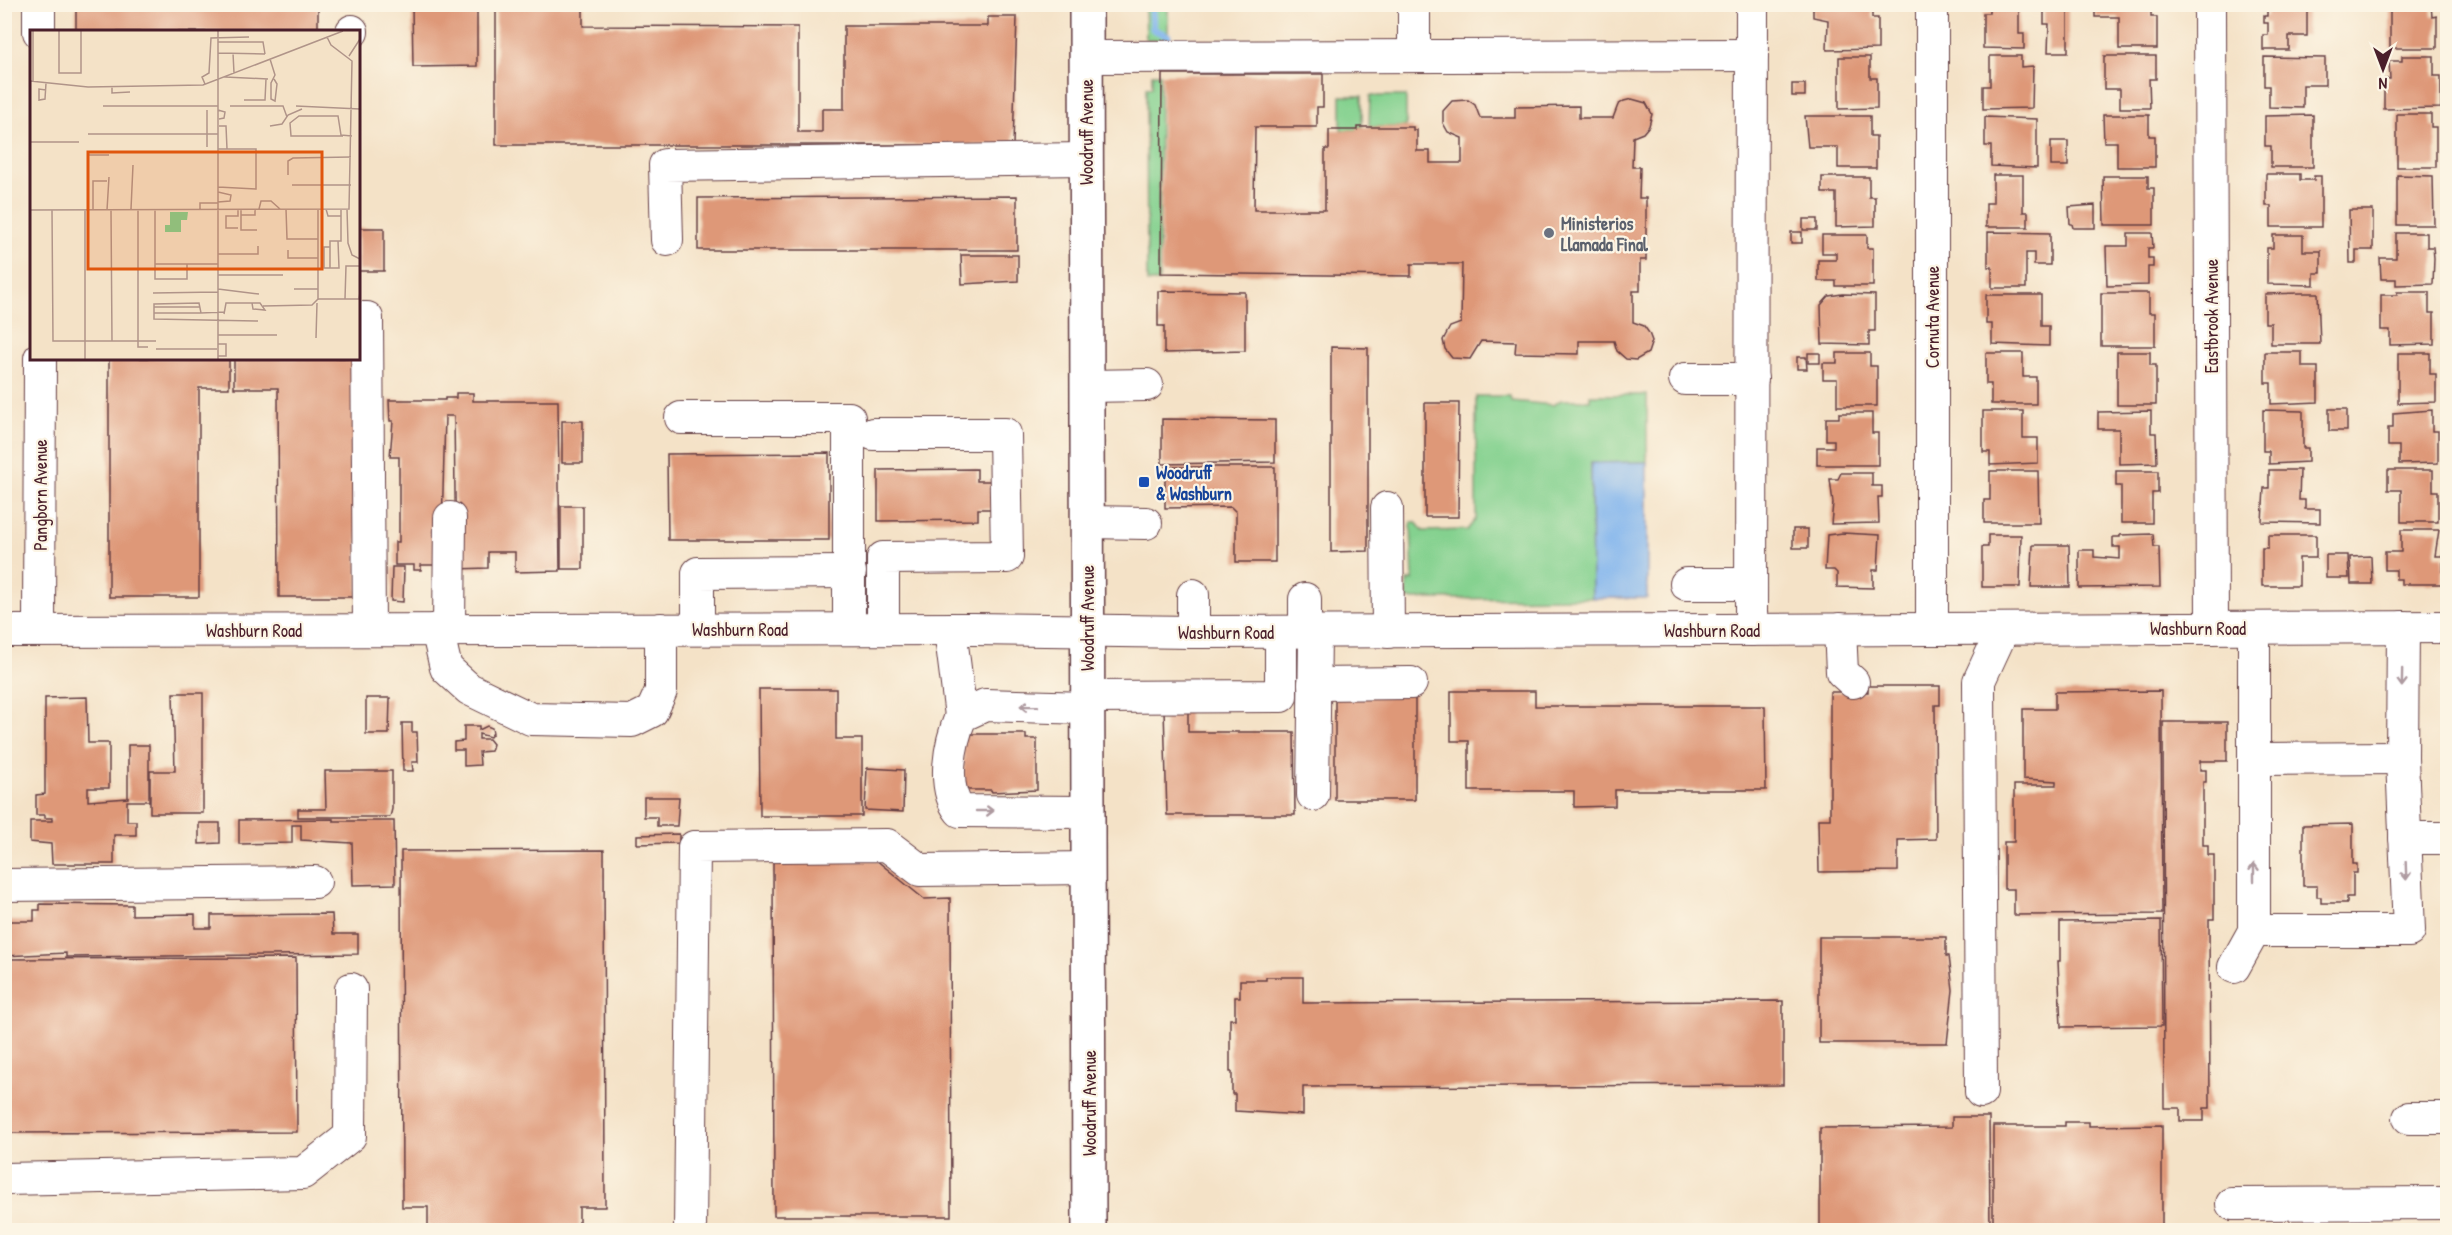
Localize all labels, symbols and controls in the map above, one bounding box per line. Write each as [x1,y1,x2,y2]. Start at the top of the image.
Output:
inset map [30,30,360,360]
north arrow [2353,39,2413,99]
text: N [2378,73,2387,95]
street label: Woodruff Avenue [1074,79,1099,185]
place label: Ministerios Llamada Final [1561,211,1649,257]
marker: Ministerios Llamada Final [1542,226,1556,240]
street label: Eastbrook Avenue [2199,259,2224,373]
street label: Cornuta Avenue [1920,266,1945,368]
street label: Pangborn Avenue [28,439,53,551]
place label: Woodruff & Washburn [1156,460,1232,506]
marker: Woodruff & Washburn [1137,475,1151,489]
street label: Woodruff Avenue [1075,565,1100,671]
street label: Washburn Road [2150,616,2246,641]
street label: Washburn Road [692,617,788,642]
street label: Washburn Road [206,618,302,643]
street label: Washburn Road [1664,618,1760,643]
street label: Washburn Road [1178,620,1274,645]
one-way arrow [2396,667,2408,687]
one-way arrow [1019,700,1039,712]
one-way arrow [974,805,994,817]
one-way arrow [2401,860,2412,880]
one-way arrow [2248,863,2260,883]
street label: Woodruff Avenue [1077,1050,1102,1156]

